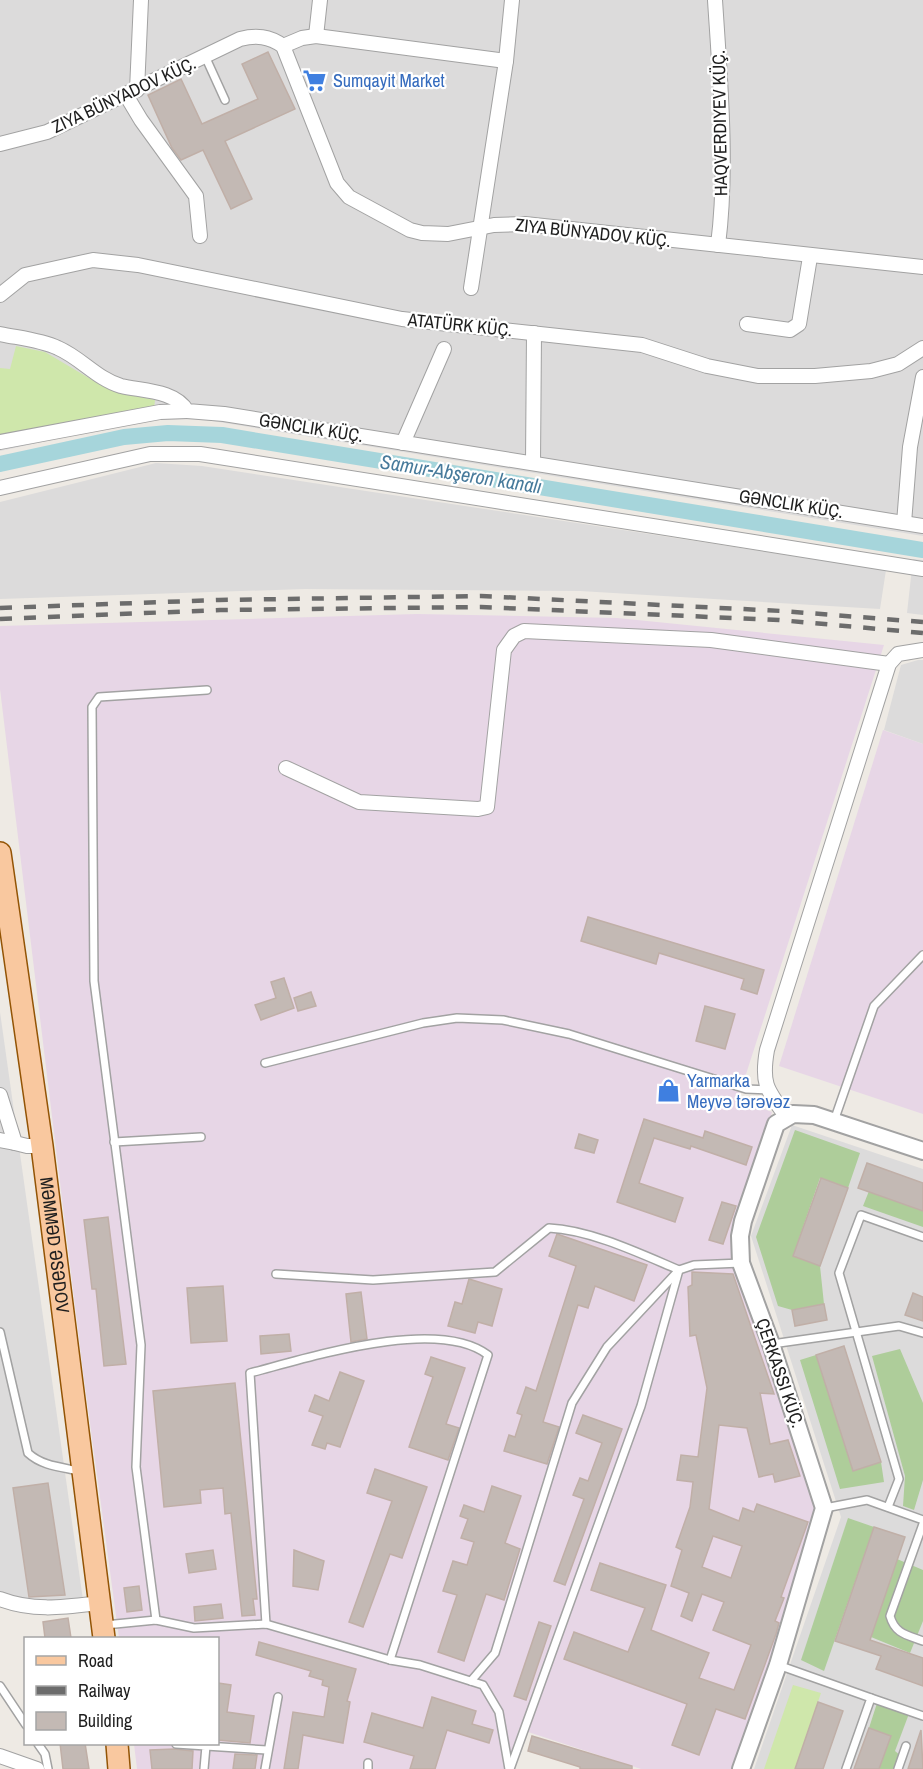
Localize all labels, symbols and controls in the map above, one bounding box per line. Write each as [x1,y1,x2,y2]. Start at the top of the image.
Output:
street label: ZIYA BÜNYADOV KÜÇ. [48,50,200,139]
street label: HAQVERDIYEV KÜÇ. [706,50,733,196]
supermarket icon: Sumqayit Market [302,68,328,94]
place label: Sumqayit Market [333,68,445,93]
street label: ZIYA BÜNYADOV KÜÇ. [514,212,672,253]
street label: ATATÜRK KÜÇ. [406,306,514,342]
street label: GƏNCLIK KÜÇ. [257,407,365,448]
water label: Samur-Abşeron kanalı [378,447,544,500]
street label: GƏNCLIK KÜÇ. [737,483,845,524]
place label: Yarmarka Meyvә tәrәvәz [687,1068,790,1114]
shop icon: Yarmarka Meyvә tәrәvәz [656,1078,682,1104]
street label: MƏMMƏD ƏSƏDOV [34,1176,76,1315]
street label: ÇERKASSI KÜÇ. [750,1315,811,1431]
legend [24,1637,219,1745]
text: Road [78,1648,113,1673]
text: Railway [78,1678,131,1703]
text: Building [78,1708,133,1733]

